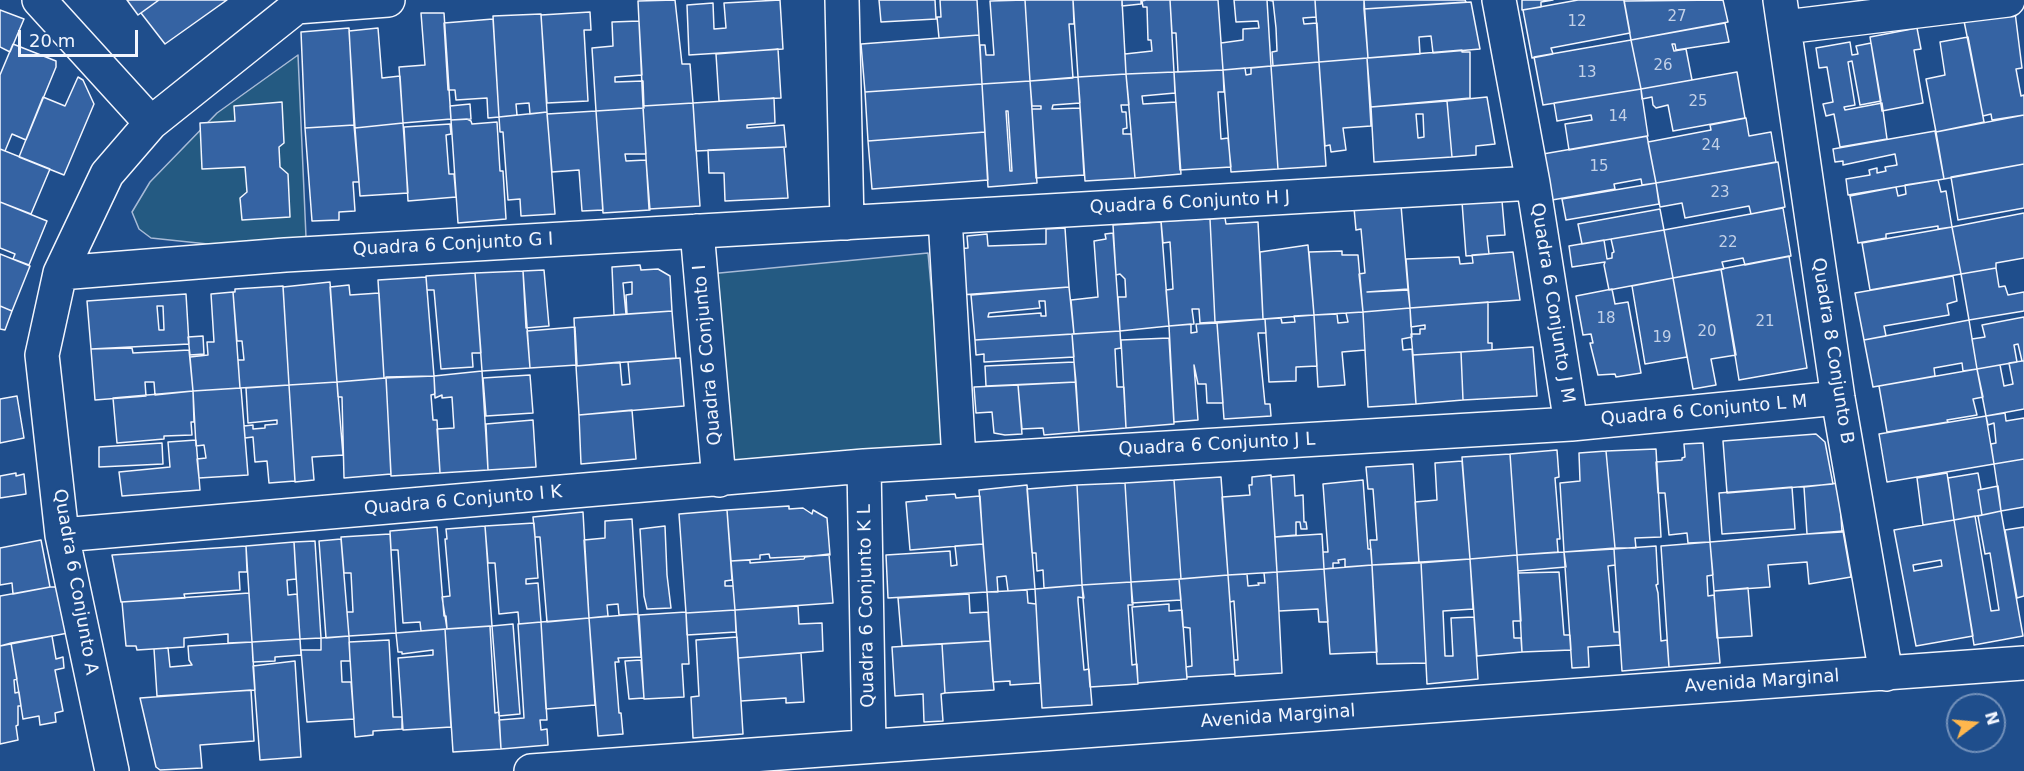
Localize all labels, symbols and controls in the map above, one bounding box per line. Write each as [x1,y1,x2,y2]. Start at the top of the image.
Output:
house number: 27 [1667,8,1687,26]
house number: 12 [1567,13,1587,31]
scale bar [21,18,141,56]
text: 20 m [29,30,75,51]
house number: 26 [1653,57,1673,75]
house number: 13 [1577,64,1597,82]
house number: 25 [1688,93,1708,111]
house number: 14 [1608,108,1628,126]
house number: 24 [1701,137,1721,155]
house number: 15 [1589,158,1609,176]
house number: 23 [1710,184,1730,202]
street label: Quadra 6 Conjunto H J [1089,187,1291,219]
street label: Quadra 6 Conjunto J M [1525,201,1579,405]
street label: Quadra 6 Conjunto G I [352,229,554,261]
house number: 22 [1718,234,1738,252]
street label: Quadra 8 Conjunto B [1807,256,1857,446]
street label: Quadra 6 Conjunto I [689,264,727,446]
house number: 18 [1596,310,1616,328]
house number: 21 [1755,313,1775,331]
house number: 20 [1697,323,1717,341]
house number: 19 [1652,329,1672,347]
street label: Quadra 6 Conjunto L M [1600,391,1808,431]
street label: Quadra 6 Conjunto J L [1118,429,1316,461]
street label: Quadra 6 Conjunto I K [363,482,563,520]
street label: Quadra 6 Conjunto A [48,487,102,677]
street label: Quadra 6 Conjunto K L [854,504,880,708]
street label: Avenida Marginal [1684,666,1840,698]
north arrow [1946,693,2006,753]
street label: Avenida Marginal [1200,701,1356,733]
text: N [1981,709,2003,727]

